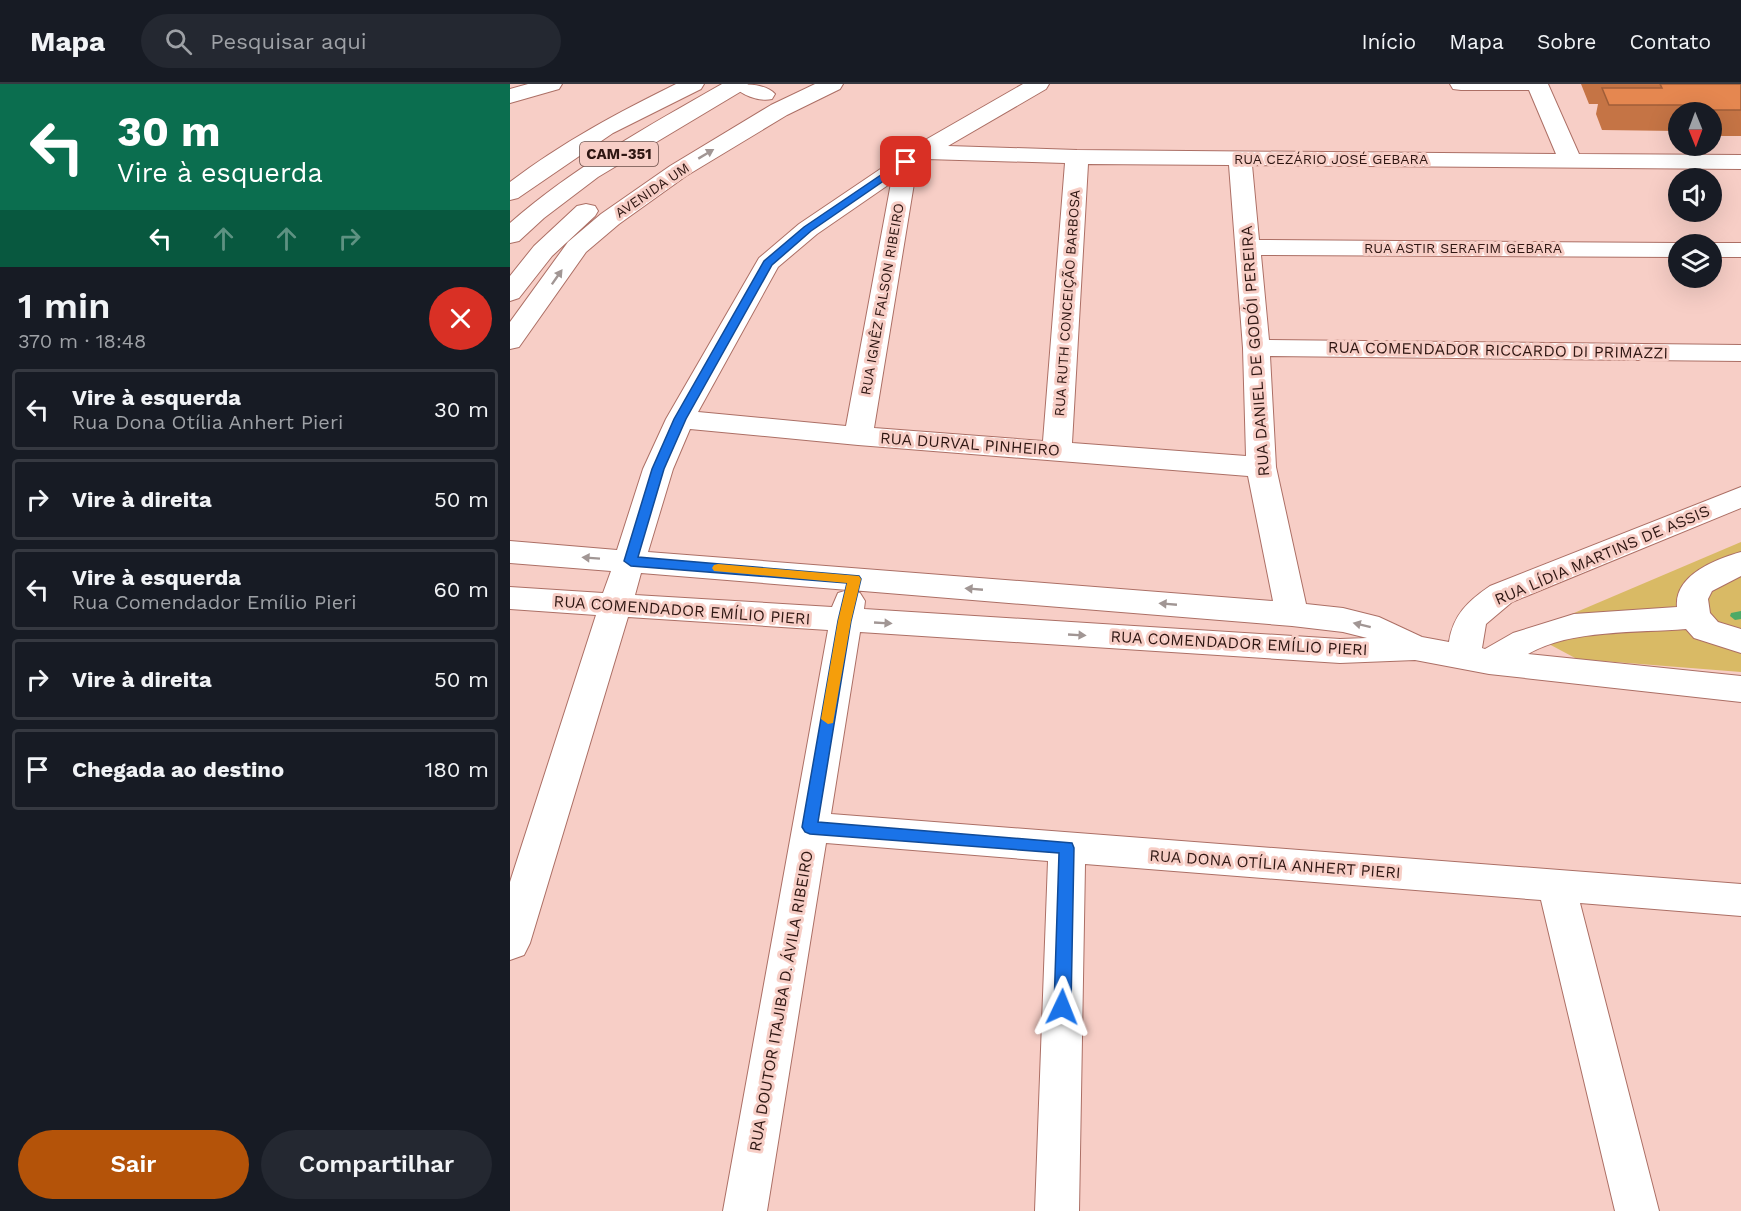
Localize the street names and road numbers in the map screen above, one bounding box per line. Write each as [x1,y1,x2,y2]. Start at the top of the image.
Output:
road number: CAM-351 [580,142,658,166]
street label: RUA CEZÁRIO JOSÉ GEBARA [1234,151,1428,167]
street label: AVENIDA UM [612,159,692,221]
street label: RUA RUTH CONCEIÇÃO BARBOSA [1051,189,1083,417]
street label: RUA IGNÊZ FALSON RIBEIRO [857,202,907,396]
street label: RUA DANIEL DE GODÓI PEREIRA [1237,225,1273,477]
street label: RUA ASTIR SERAFIM GEBARA [1364,240,1562,256]
street label: RUA COMENDADOR RICCARDO DI PRIMAZZI [1328,338,1668,362]
street label: RUA DURVAL PINHEIRO [879,428,1061,460]
street label: RUA LÍDIA MARTINS DE ASSIS [1492,501,1712,609]
street label: RUA COMENDADOR EMÍLIO PIERI [553,592,811,628]
street label: RUA COMENDADOR EMÍLIO PIERI [1110,627,1368,659]
street label: RUA DONA OTÍLIA ANHERT PIERI [1149,846,1401,882]
street label: RUA DOUTOR ITAJIBA D. ÁVILA RIBEIRO [745,849,817,1153]

